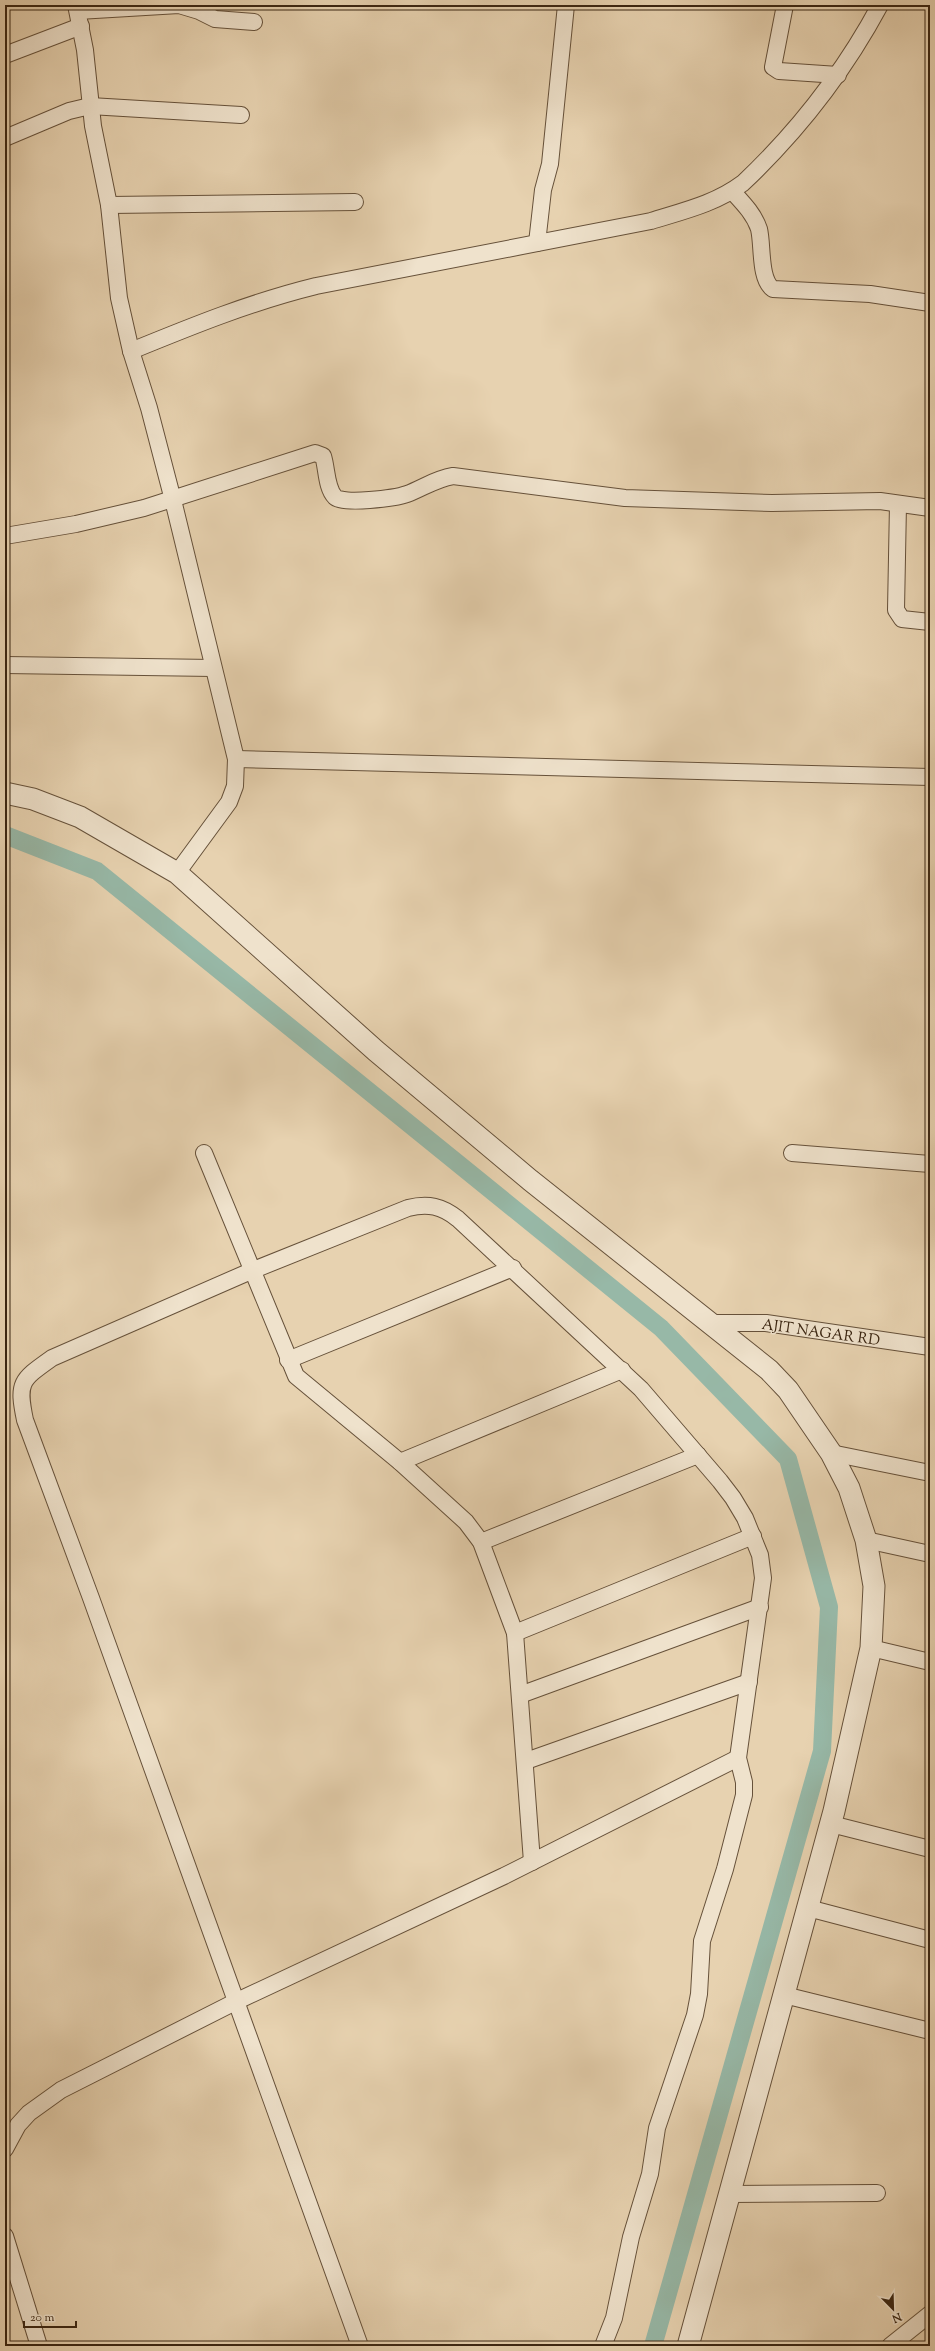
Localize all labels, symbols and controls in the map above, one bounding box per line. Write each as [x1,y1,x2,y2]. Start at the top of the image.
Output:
street label: AJIT NAGAR RD [760,1315,881,1352]
north arrow [873,2289,913,2329]
scale bar [24,2303,76,2329]
text: N [889,2308,905,2326]
text: 20 m [30,2309,55,2327]

